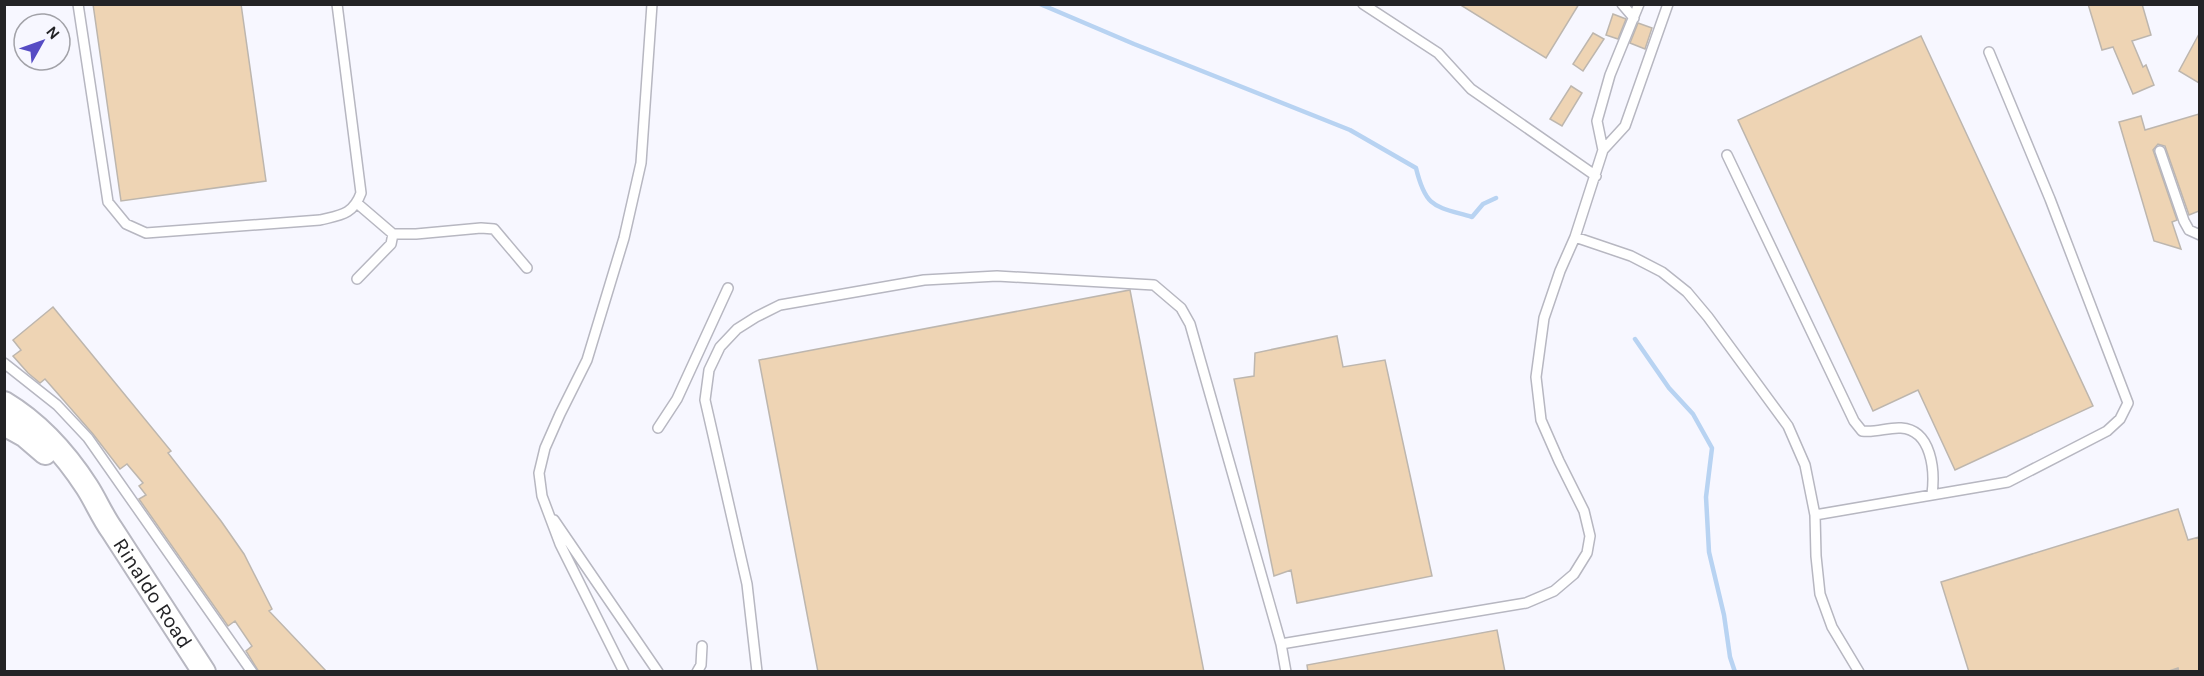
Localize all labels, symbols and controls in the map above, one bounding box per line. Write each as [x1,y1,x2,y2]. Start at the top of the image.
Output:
north arrow [12,12,72,72]
text: N [42,22,64,43]
street label: Rinaldo Road [108,533,197,653]

